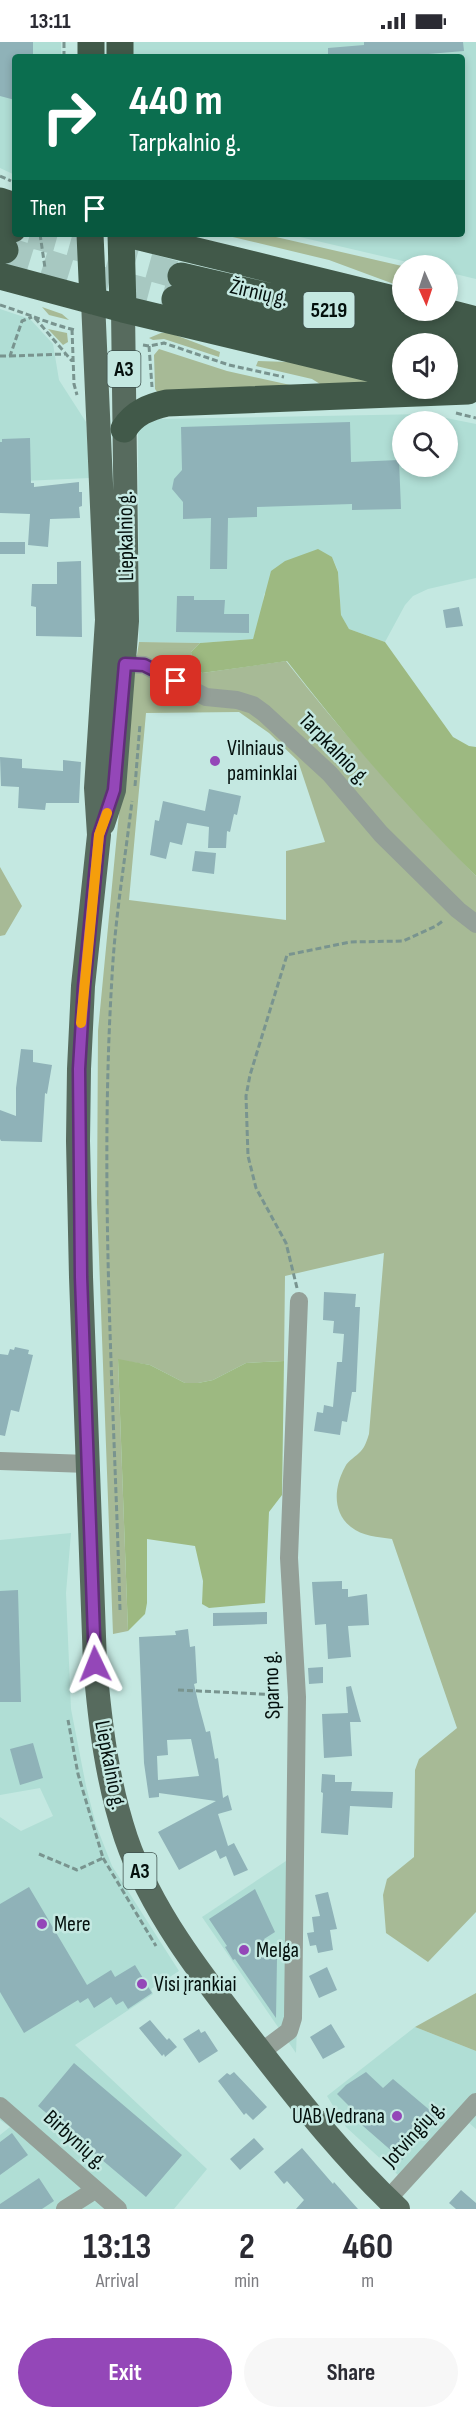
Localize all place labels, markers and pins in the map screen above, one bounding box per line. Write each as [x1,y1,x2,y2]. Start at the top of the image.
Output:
pin [150,655,201,706]
place label: Vilniaus paminklai [227,735,297,787]
marker: Vilniaus paminklai [208,754,222,768]
place label: Mere [54,1911,91,1938]
marker: Mere [35,1917,49,1931]
place label: Melga [256,1937,299,1964]
marker: Melga [237,1943,251,1957]
place label: Visi įrankiai [154,1971,236,1998]
marker: Visi įrankiai [135,1977,149,1991]
place label: UAB Vedrana [292,2103,385,2130]
marker: UAB Vedrana [390,2109,404,2123]

